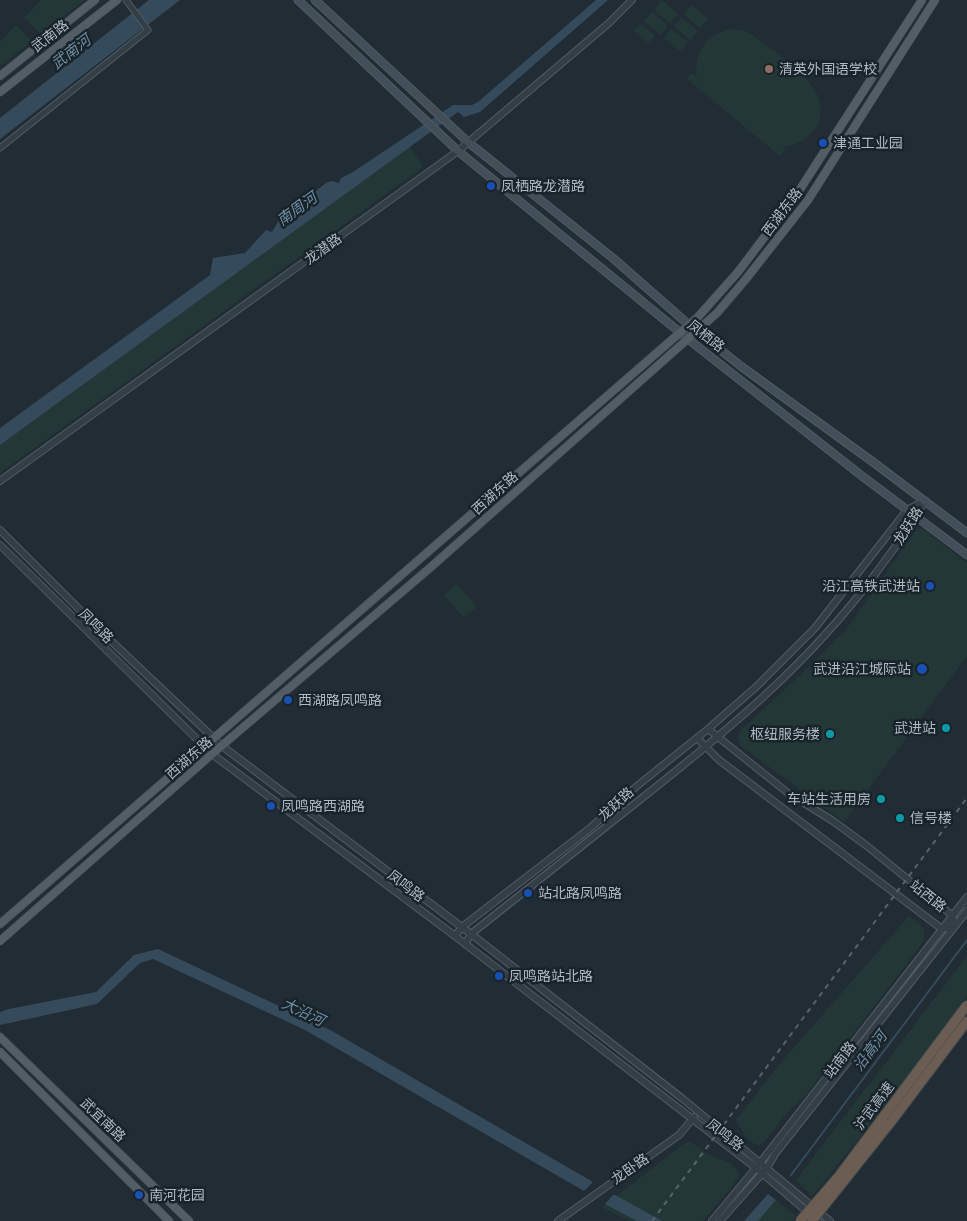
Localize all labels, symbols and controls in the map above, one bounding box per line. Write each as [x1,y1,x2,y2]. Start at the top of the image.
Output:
street label: 武南路 [28,16,72,56]
water label: 武南河 [48,31,94,73]
place label: 清英外国语学校 [779,61,877,77]
marker: 清英外国语学校 [763,63,775,75]
place label: 津通工业园 [833,135,903,151]
marker: 津通工业园 [817,137,829,149]
place label: 凤栖路龙潜路 [501,178,585,194]
marker: 凤栖路龙潜路 [485,180,497,192]
street label: 西湖东路 [758,185,806,239]
water label: 南周河 [274,188,320,230]
street label: 龙潜路 [301,230,345,268]
street label: 凤栖路 [684,316,728,356]
street label: 西湖东路 [469,468,521,518]
street label: 龙跃路 [890,504,926,548]
place label: 沿江高铁武进站 [822,578,920,594]
marker: 沿江高铁武进站 [924,580,936,592]
street label: 凤鸣路 [75,605,117,647]
place label: 武进沿江城际站 [813,661,911,677]
marker: 武进沿江城际站 [915,662,929,676]
place label: 西湖路凤鸣路 [298,692,382,708]
marker: 西湖路凤鸣路 [282,694,294,706]
place label: 武进站 [894,720,936,736]
marker: 武进站 [940,722,952,734]
place label: 枢纽服务楼 [750,726,820,742]
marker: 枢纽服务楼 [824,728,836,740]
street label: 西湖东路 [162,733,216,783]
street label: 龙跃路 [595,784,637,824]
place label: 车站生活用房 [787,791,871,807]
marker: 车站生活用房 [875,793,887,805]
place label: 凤鸣路西湖路 [281,798,365,814]
marker: 凤鸣路西湖路 [265,800,277,812]
place label: 信号楼 [910,810,952,826]
marker: 信号楼 [894,812,906,824]
street label: 凤鸣路 [384,867,428,905]
street label: 站西路 [906,876,950,916]
place label: 站北路凤鸣路 [538,885,622,901]
marker: 站北路凤鸣路 [522,887,534,899]
place label: 凤鸣路站北路 [509,968,593,984]
marker: 凤鸣路站北路 [493,970,505,982]
water label: 大沿河 [279,994,327,1030]
water label: 沿高河 [849,1028,891,1074]
street label: 站南路 [820,1038,860,1082]
street label: 沪武高速 [850,1079,898,1133]
street label: 武宜南路 [77,1095,129,1145]
street label: 凤鸣路 [703,1115,747,1155]
street label: 龙卧路 [608,1150,652,1188]
place label: 南河花园 [149,1187,205,1203]
marker: 南河花园 [133,1189,145,1201]

